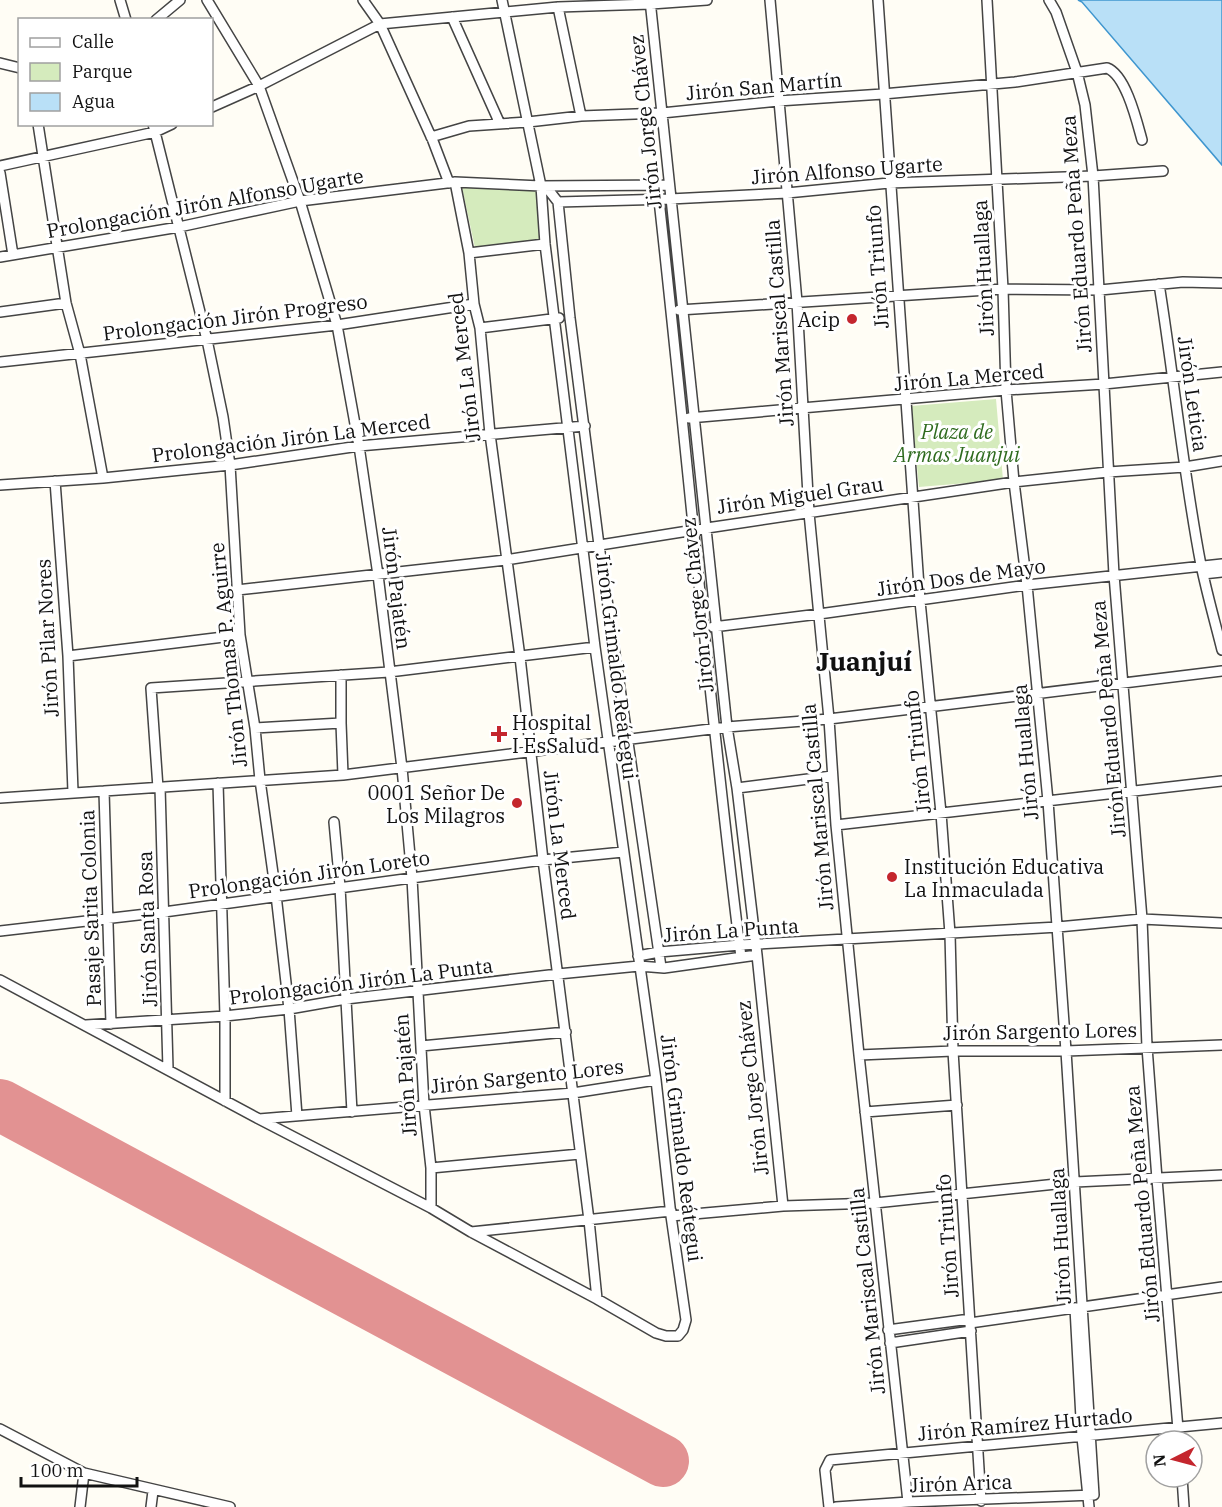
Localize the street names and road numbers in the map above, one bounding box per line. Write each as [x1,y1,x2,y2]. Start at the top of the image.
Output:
street label: Jirón Jorge Chávez [622,33,668,211]
street label: Jirón San Martín [685,66,843,106]
street label: Jirón Eduardo Peña Meza [1054,114,1098,354]
street label: Jirón Alfonso Ugarte [750,150,944,190]
street label: Prolongación Jirón Alfonso Ugarte [44,162,366,244]
street label: Jirón Huallaga [966,199,1000,337]
street label: Jirón Triunfo [859,204,895,330]
street label: Jirón Mariscal Castilla [758,218,800,428]
street label: Prolongación Jirón Progreso [101,287,369,347]
street label: Jirón La Merced [441,291,487,443]
street label: Jirón Leticia [1172,334,1214,454]
street label: Jirón La Merced [893,357,1045,397]
street label: Prolongación Jirón La Merced [150,408,432,468]
street label: Jirón Miguel Grau [715,470,885,520]
street label: Jirón Jorge Chávez [674,516,720,694]
street label: Jirón Pajatén [376,525,418,651]
street label: Jirón Thomas P. Aguirre [203,541,253,769]
street label: Jirón Grimaldo Reátegui [590,551,644,781]
street label: Jirón Dos de Mayo [875,552,1047,602]
street label: Jirón Pilar Nores [29,558,65,718]
street label: Jirón Eduardo Peña Meza [1084,599,1132,839]
street label: Jirón Huallaga [1006,683,1044,821]
street label: Jirón Triunfo [897,689,937,815]
street label: Jirón Mariscal Castilla [794,702,839,912]
street label: Jirón La Merced [537,769,583,921]
street label: Pasaje Sarita Colonia [73,809,107,1007]
street label: Prolongación Jirón Loreto [186,844,432,904]
street label: Jirón Santa Rosa [131,850,163,1008]
street label: Jirón La Punta [662,912,800,948]
street label: Prolongación Jirón La Punta [228,951,495,1011]
street label: Jirón Jorge Chávez [729,999,775,1177]
street label: Jirón Pajatén [387,1012,423,1138]
street label: Jirón Sargento Lores [943,1016,1137,1046]
street label: Jirón Grimaldo Reátegui [655,1033,709,1263]
street label: Jirón Sargento Lores [429,1052,625,1100]
street label: Jirón Eduardo Peña Meza [1118,1084,1166,1324]
street label: Jirón Huallaga [1043,1167,1077,1305]
street label: Jirón Triunfo [929,1173,965,1299]
street label: Jirón Mariscal Castilla [843,1186,891,1396]
street label: Jirón Ramírez Hurtado [916,1401,1134,1447]
street label: Jirón Arica [909,1468,1013,1498]

